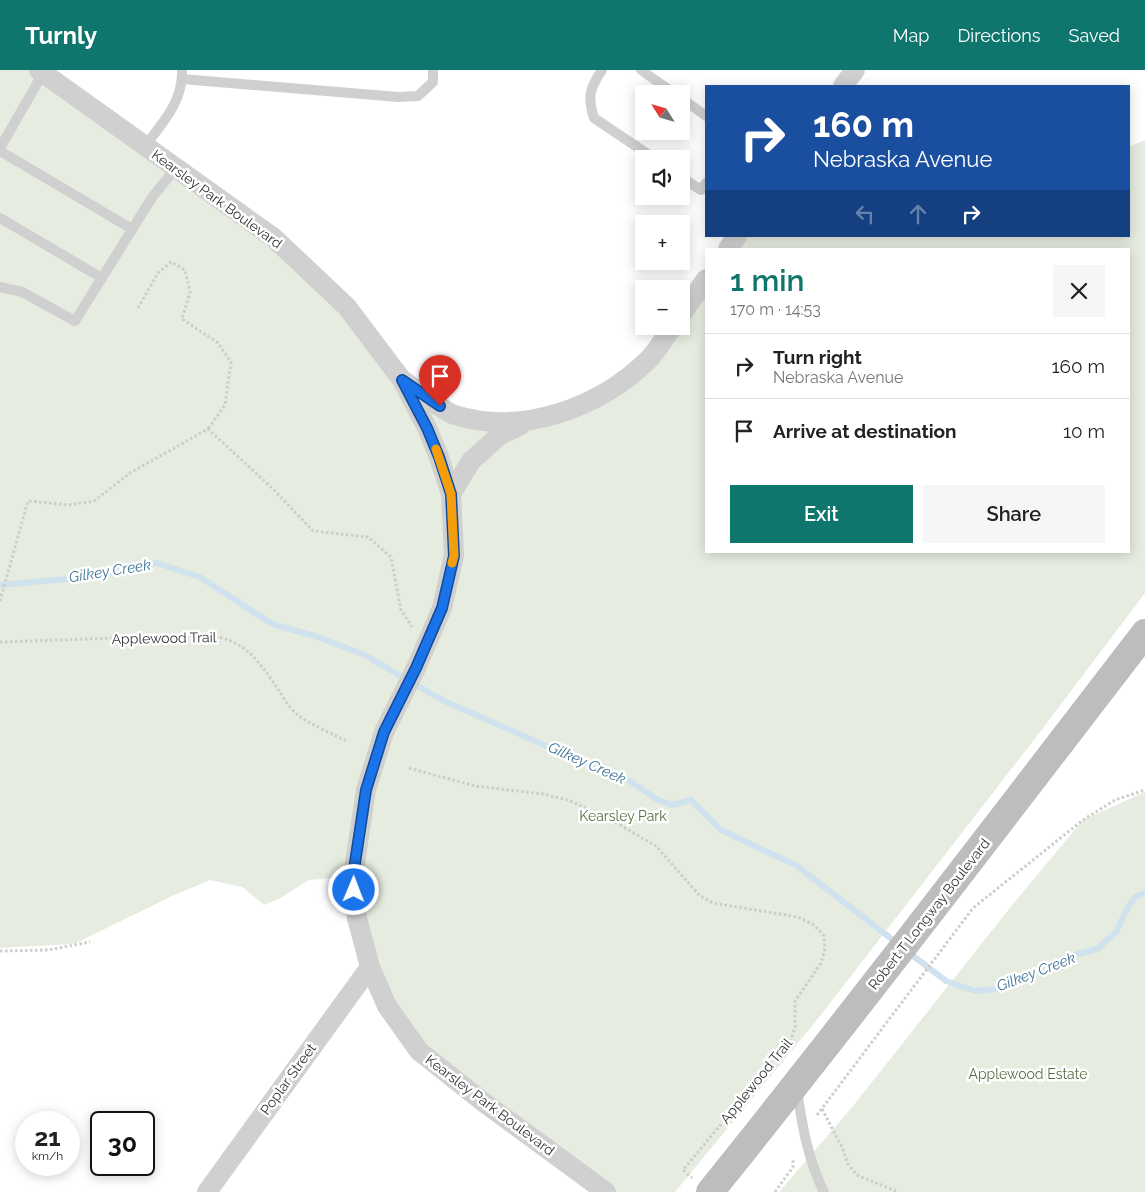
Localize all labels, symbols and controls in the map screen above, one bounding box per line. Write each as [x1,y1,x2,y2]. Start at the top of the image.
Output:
text: Turnly [25,21,97,50]
text: Map [893,25,929,46]
text: Directions [957,25,1041,46]
text: Saved [1069,25,1120,46]
north arrow [635,85,690,140]
map controls [635,85,690,335]
text: 160 m [813,104,914,145]
icon: right [730,105,795,170]
street label: Kearsley Park Boulevard [149,146,285,252]
text: Nebraska Avenue [813,146,992,172]
button: sound [635,150,690,205]
icon: left [851,200,879,228]
icon: ahead [904,200,932,228]
icon: right [957,200,985,228]
button: + [635,215,690,270]
text: 1 min [730,263,805,298]
button: close [1053,265,1105,317]
button: − [635,280,690,335]
text: 170 m · 14:53 [730,300,821,319]
text: Turn right [773,346,862,368]
icon: right [730,352,758,380]
pin [419,355,461,406]
text: 160 m [1051,355,1105,377]
icon: arrive [426,362,454,390]
text: Nebraska Avenue [773,368,903,387]
icon: arrive [730,417,758,445]
text: Arrive at destination [773,420,957,442]
text: 10 m [1063,420,1105,442]
button: Exit [730,485,913,543]
button: Share [923,485,1105,543]
water label: Gilkey Creek [68,556,152,586]
street label: Applewood Trail [111,629,217,647]
water label: Gilkey Creek [545,738,629,788]
park label: Kearsley Park [579,808,667,824]
street label: Robert T Longway Boulevard [865,835,993,993]
position arrow [327,863,379,915]
water label: Gilkey Creek [994,949,1078,995]
street label: Applewood Trail [717,1035,795,1127]
street label: Poplar Street [257,1040,319,1118]
street label: Kearsley Park Boulevard [422,1051,558,1159]
park label: Applewood Estate [969,1066,1087,1082]
speed limit sign: 30 [90,1111,155,1176]
text: 21 [34,1122,61,1152]
text: km/h [32,1149,63,1163]

